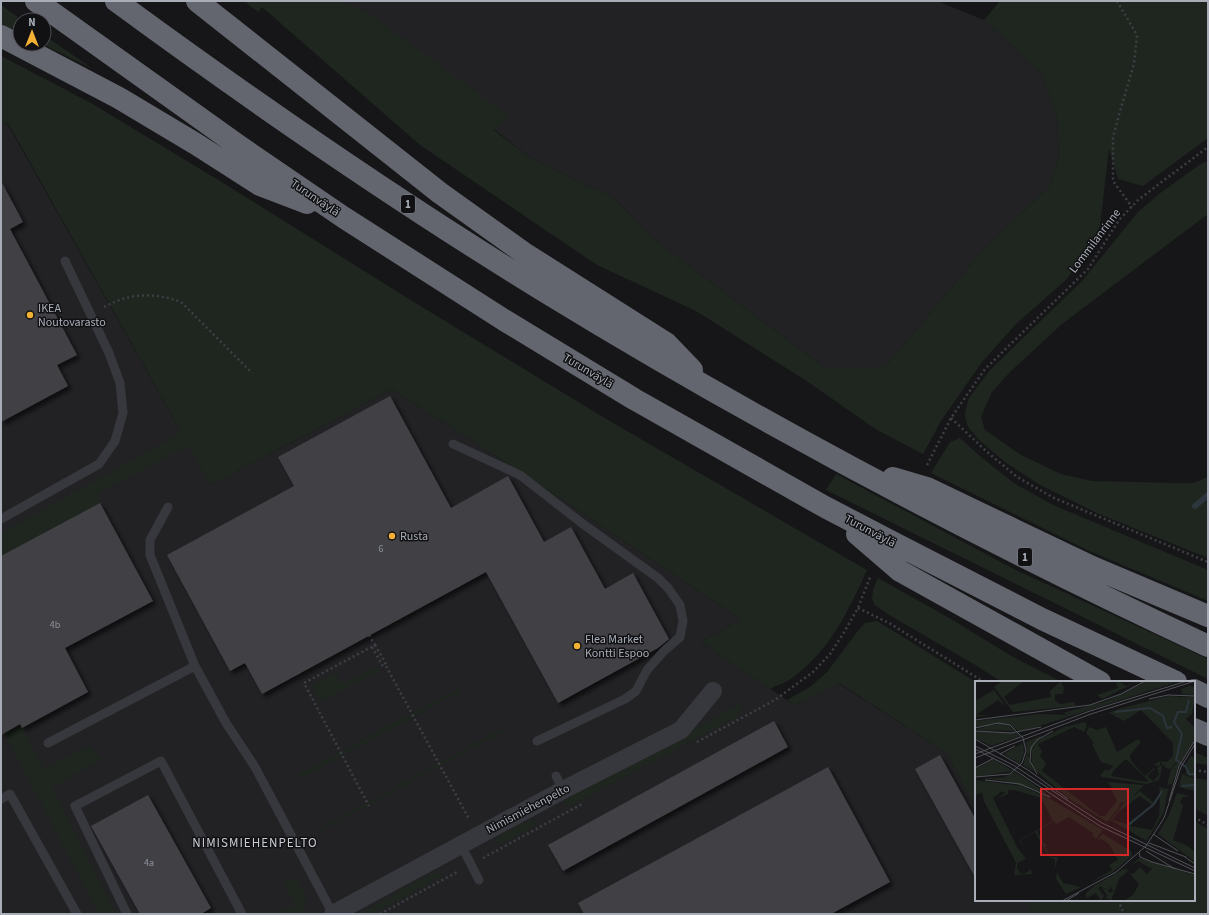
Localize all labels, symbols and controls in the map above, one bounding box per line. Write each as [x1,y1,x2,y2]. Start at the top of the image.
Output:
north arrow [12,12,52,52]
text: N [28,15,36,30]
street label: Turunväylä [287,175,343,221]
road number: 1 [401,195,415,213]
street label: Lommilanrinne [1065,205,1125,277]
place label: IKEA Noutovarasto [38,300,106,331]
marker: IKEA Noutovarasto [25,310,35,320]
street label: Turunväylä [560,349,616,393]
street label: Turunväylä [841,510,899,552]
place label: Rusta [400,528,428,545]
marker: Rusta [387,531,397,541]
house number: 6 [379,542,384,556]
road number: 1 [1018,548,1032,566]
house number: 4b [50,618,61,632]
place label: Flea Market Kontti Espoo [585,631,649,662]
marker: Flea Market Kontti Espoo [572,641,582,651]
inset map [975,681,1195,901]
street label: Nimismiehenpelto [483,780,573,838]
district label: NIMISMIEHENPELTO [192,834,318,852]
house number: 4a [144,856,154,870]

